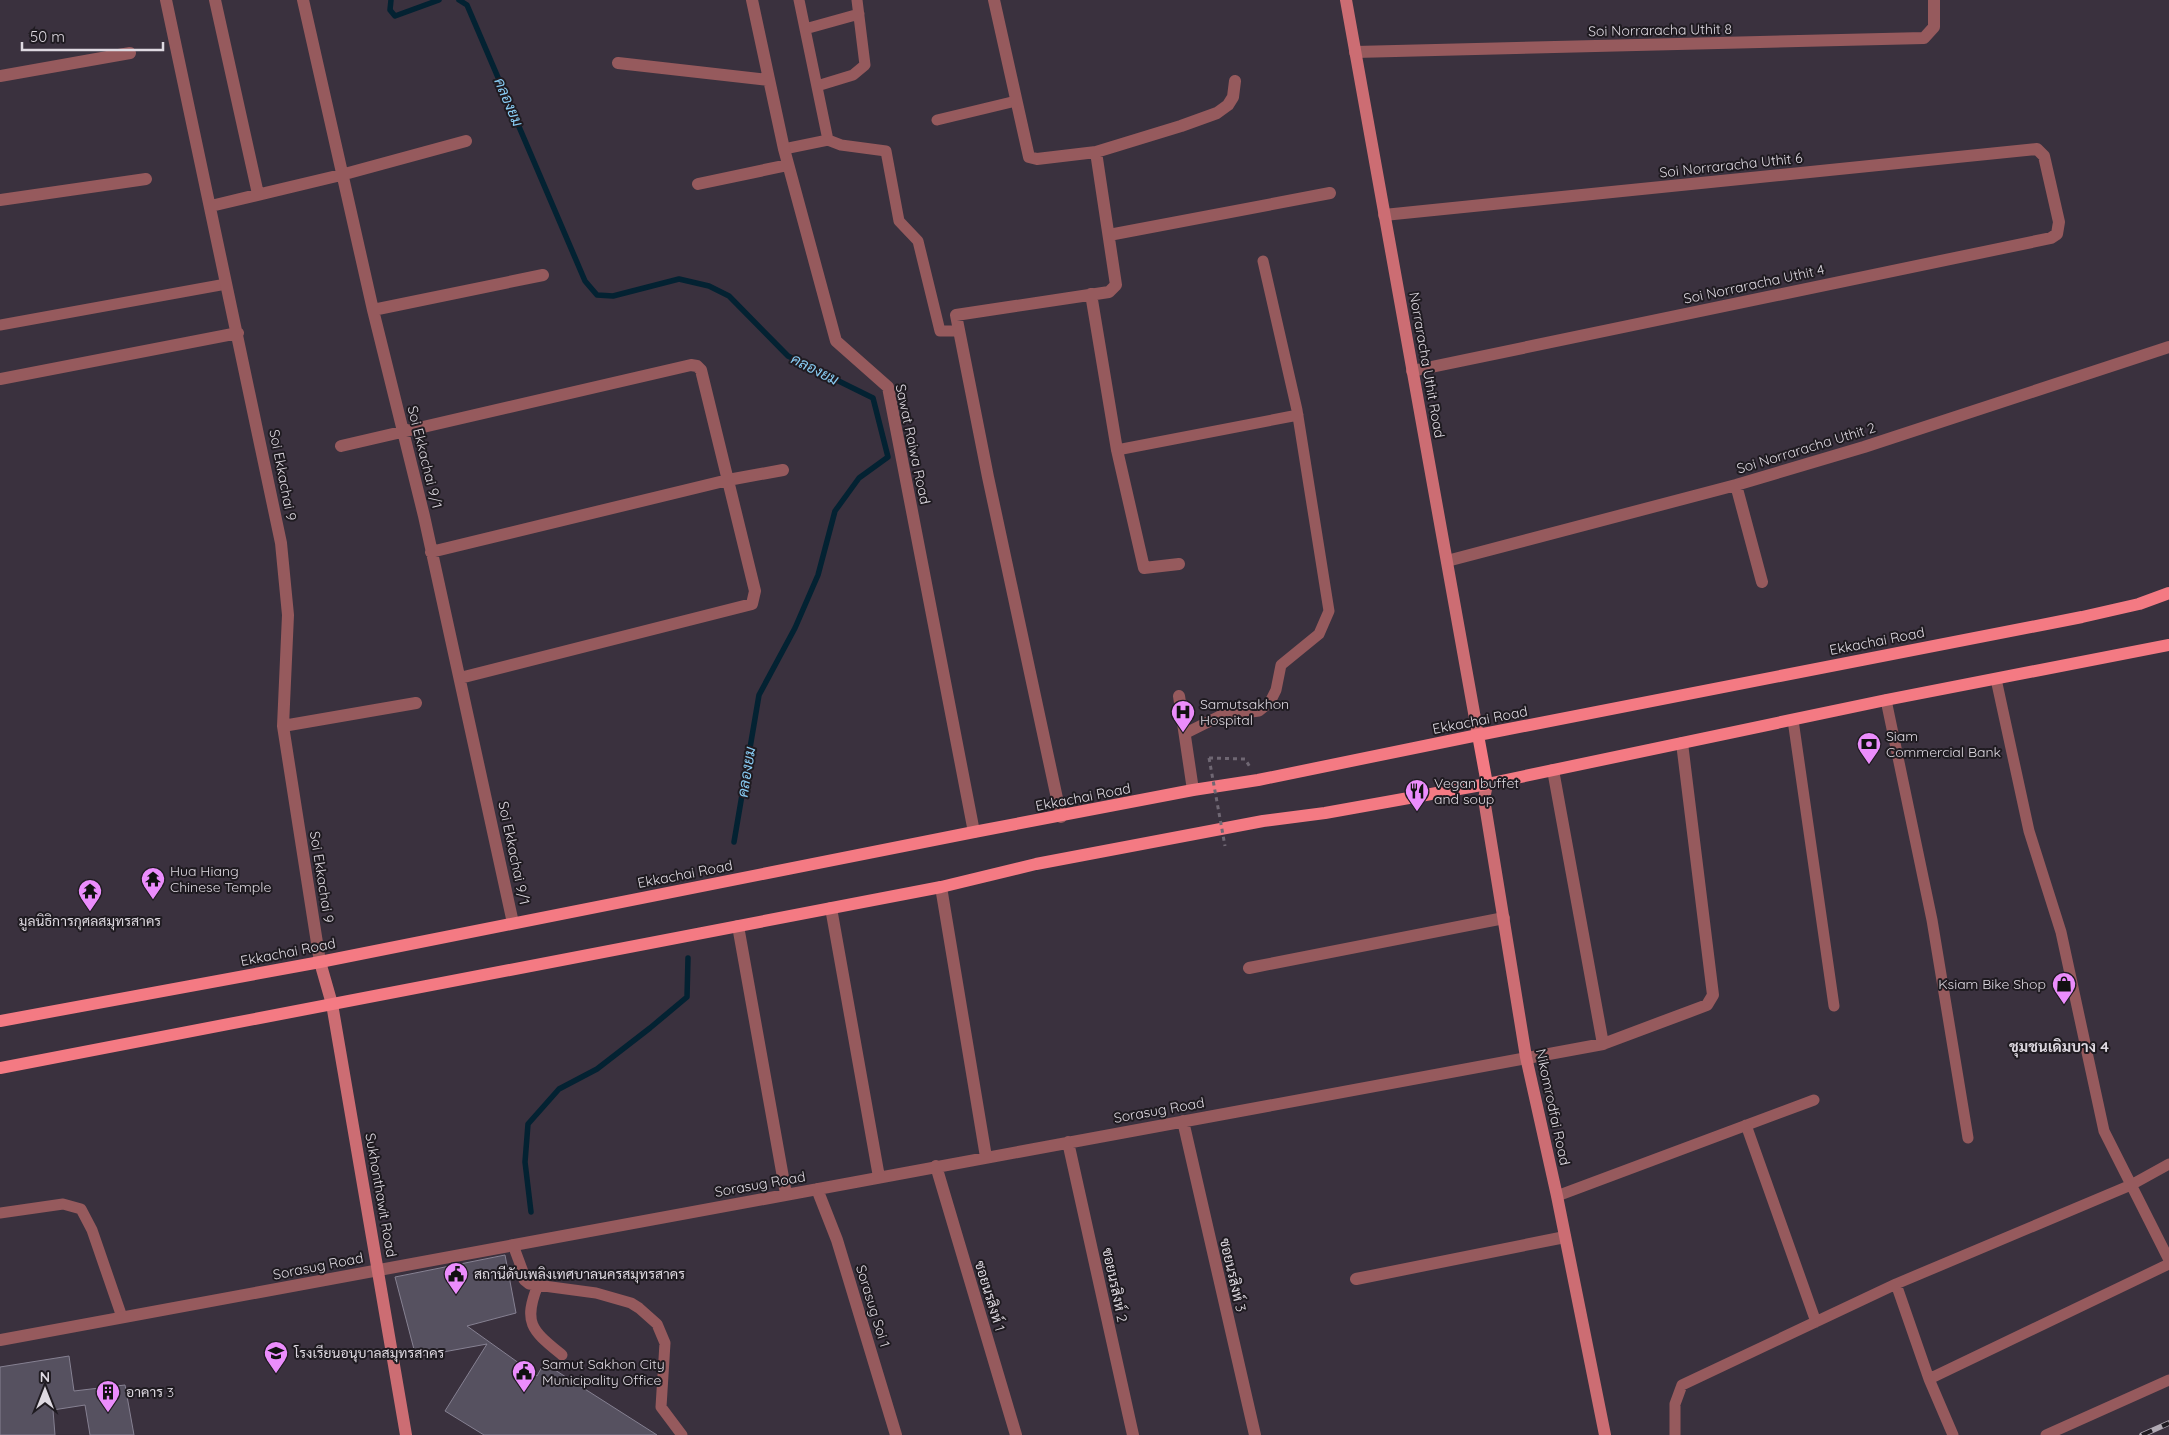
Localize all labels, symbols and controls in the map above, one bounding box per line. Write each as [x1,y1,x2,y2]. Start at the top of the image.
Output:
scale bar [22,20,164,52]
street label: Soi Norraracha Uthit 8 [1588,20,1732,40]
text: 50 m [30,27,65,46]
water label: คลองยม [490,75,528,129]
street label: Soi Norraracha Uthit 6 [1659,148,1804,181]
street label: Soi Norraracha Uthit 4 [1682,260,1826,308]
street label: Norraracha Uthit Road [1405,291,1449,439]
water label: คลองยม [788,349,842,389]
street label: Sawat Raiwa Road [891,382,935,506]
street label: Soi Ekkachai 9/1 [404,404,446,510]
street label: Soi Norraracha Uthit 2 [1734,418,1878,478]
street label: Soi Ekkachai 9 [265,428,301,522]
street label: Ekkachai Road [1828,623,1926,659]
place label: Samutsakhon Hospital [1200,695,1289,729]
hospital icon: Samutsakhon Hospital [1170,699,1196,733]
street label: Ekkachai Road [1431,702,1529,738]
place label: Siam Commercial Bank [1886,727,2001,761]
bank icon: Siam Commercial Bank [1856,731,1882,765]
water label: คลองยม [733,745,759,799]
place label: Vegan buffet and soup [1434,774,1519,808]
restaurant icon: Vegan buffet and soup [1404,778,1430,812]
street label: Ekkachai Road [1034,779,1132,815]
street label: Soi Ekkachai 9/1 [494,800,534,906]
street label: Soi Ekkachai 9 [306,830,338,924]
street label: Ekkachai Road [636,856,734,892]
place label: Hua Hiang Chinese Temple [170,862,271,896]
temple icon: Hua Hiang Chinese Temple [140,866,166,900]
temple icon: มูลนิธิการกุศลสมุทรสาคร [77,878,103,912]
place label: มูลนิธิการกุศลสมุทรสาคร [19,912,161,931]
street label: Ekkachai Road [239,934,337,970]
shop icon: Ksiam Bike Shop [2051,971,2077,1005]
place label: Ksiam Bike Shop [1938,975,2046,993]
district label: ชุมชนเดิมบาง 4 [2009,1037,2109,1058]
street label: Nikomrodfai Road [1532,1047,1574,1167]
street label: Sorasug Road [1112,1093,1206,1127]
street label: Sukhonthawit Road [361,1132,401,1258]
street label: Sorasug Road [713,1167,807,1201]
street label: ซอยนรสิงห์ 3 [1216,1236,1250,1314]
street label: ซอยนรสิงห์ 2 [1098,1246,1132,1324]
street label: Sorasug Road [271,1248,365,1284]
street label: ซอยนรสิงห์ 1 [971,1258,1009,1334]
public building icon: สถานีดับเพลิงเทศบาลนครสมุทรสาคร [443,1261,469,1295]
street label: Sorasug Soi 1 [852,1263,894,1349]
place label: สถานีดับเพลิงเทศบาลนครสมุทรสาคร [474,1265,685,1284]
school or university icon: โรงเรียนอนุบาลสมุทรสาคร [263,1340,289,1374]
place label: โรงเรียนอนุบาลสมุทรสาคร [293,1344,445,1363]
place label: Samut Sakhon City Municipality Office [542,1355,665,1389]
public building icon: Samut Sakhon City Municipality Office [511,1359,537,1393]
north arrow [20,1365,70,1415]
text: N [40,1368,50,1386]
building icon: อาคาร 3 [95,1379,121,1413]
place label: อาคาร 3 [126,1383,174,1401]

